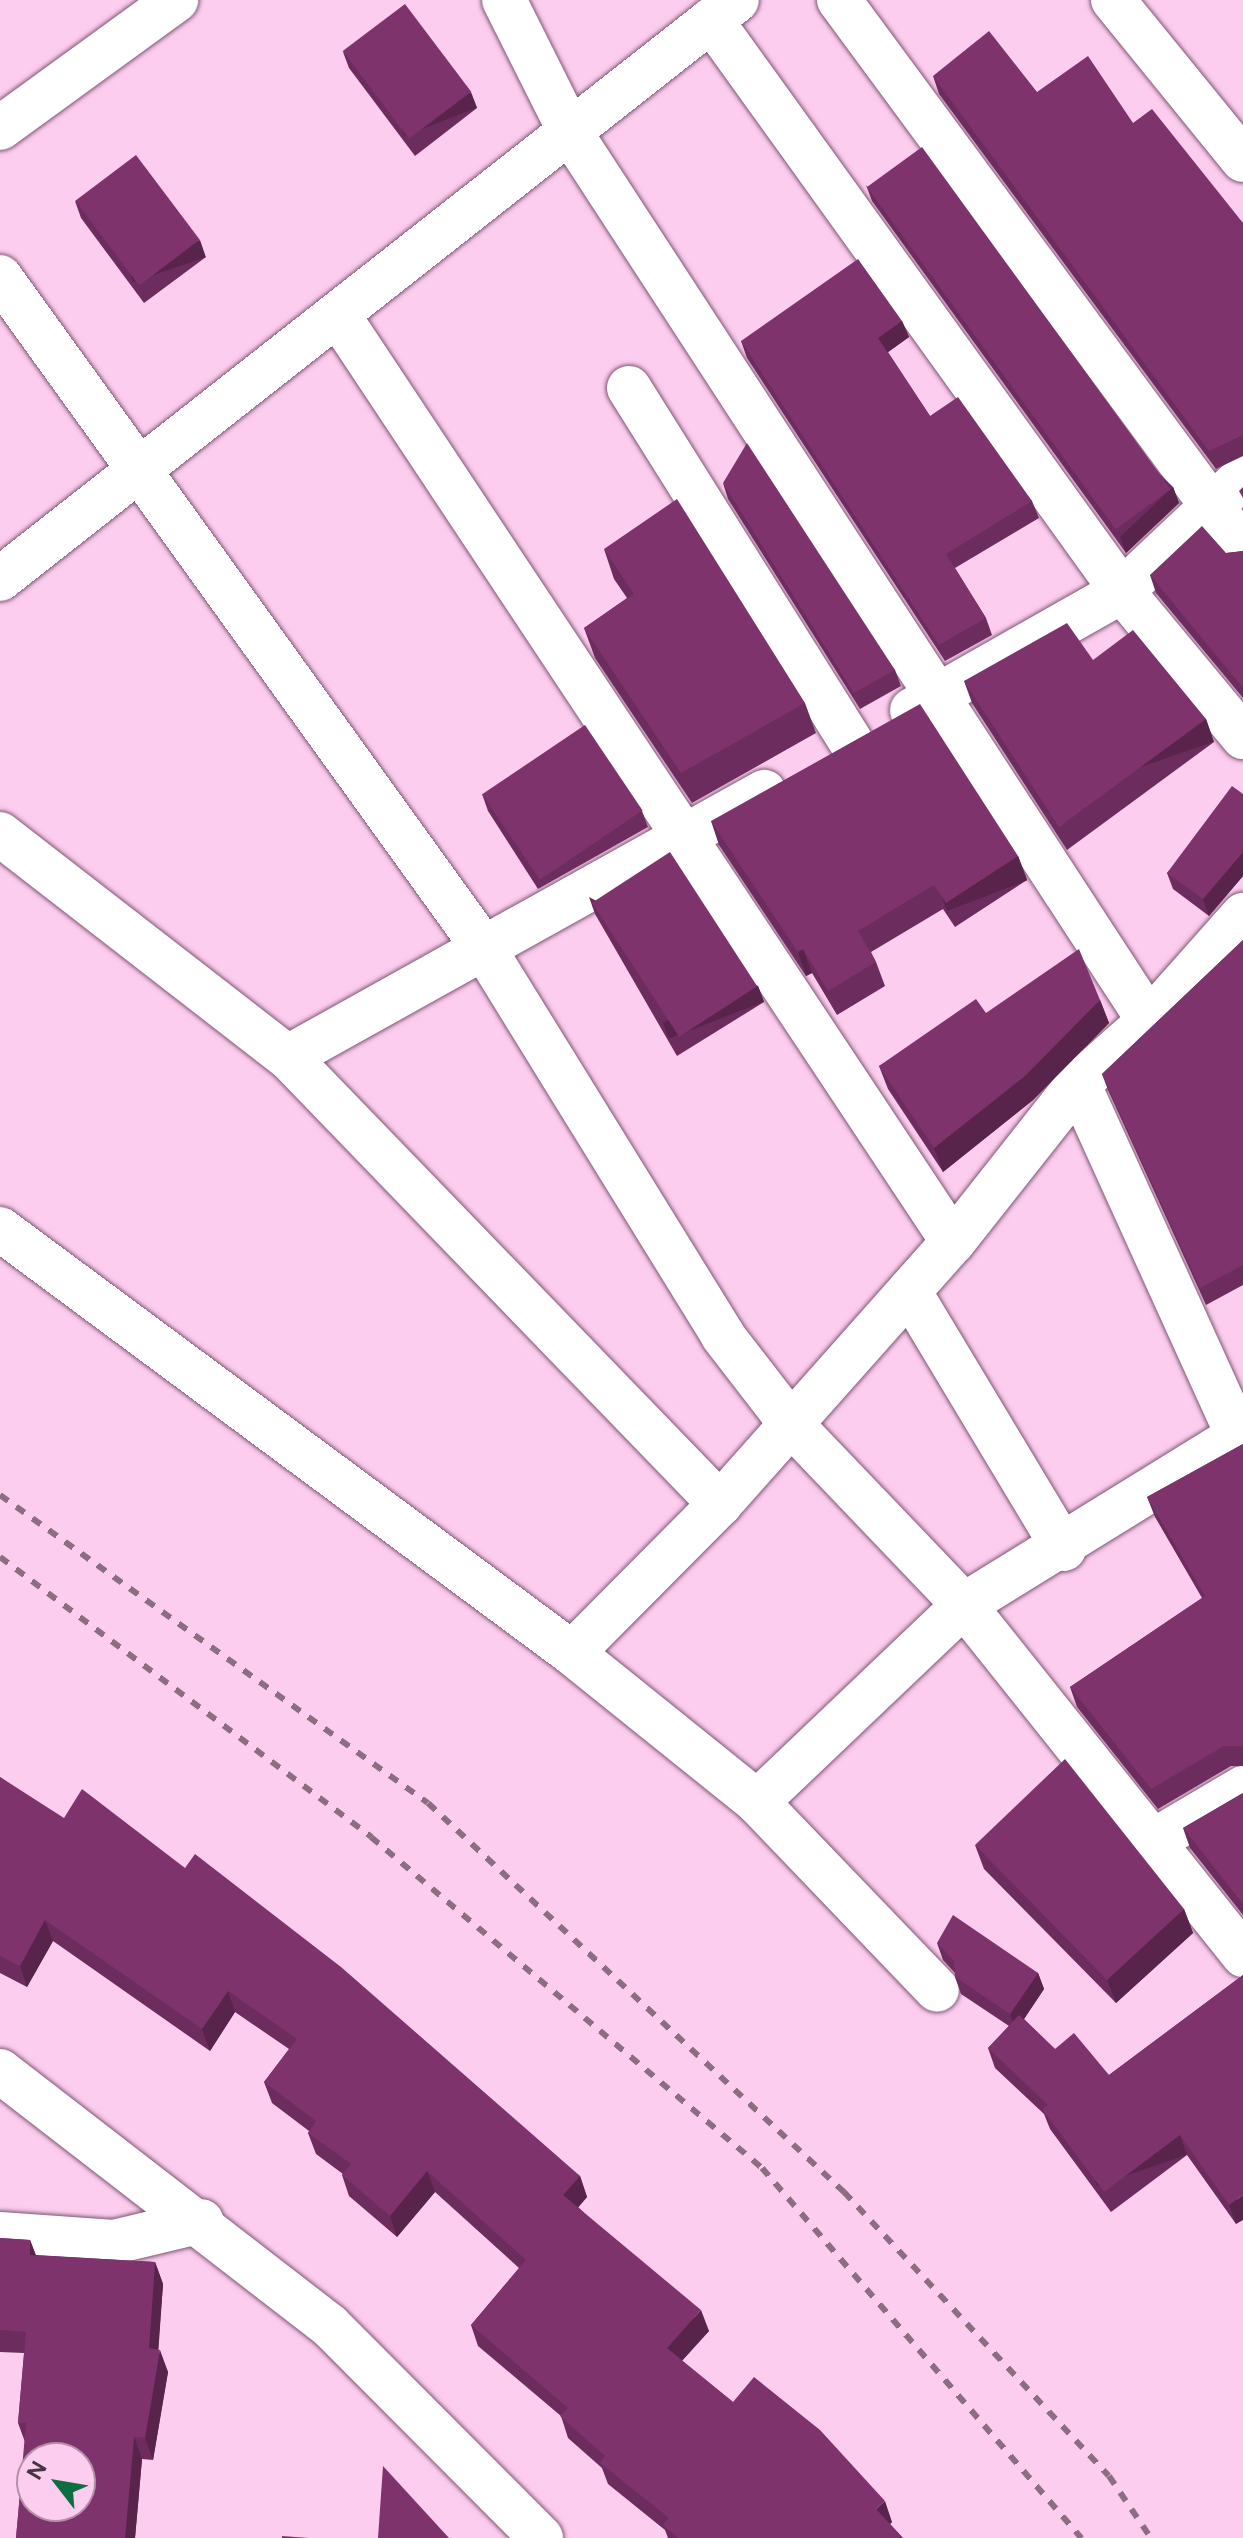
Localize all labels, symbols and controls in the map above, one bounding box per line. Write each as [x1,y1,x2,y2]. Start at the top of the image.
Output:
north arrow [16,2442,96,2522]
text: N [21,2456,53,2485]

